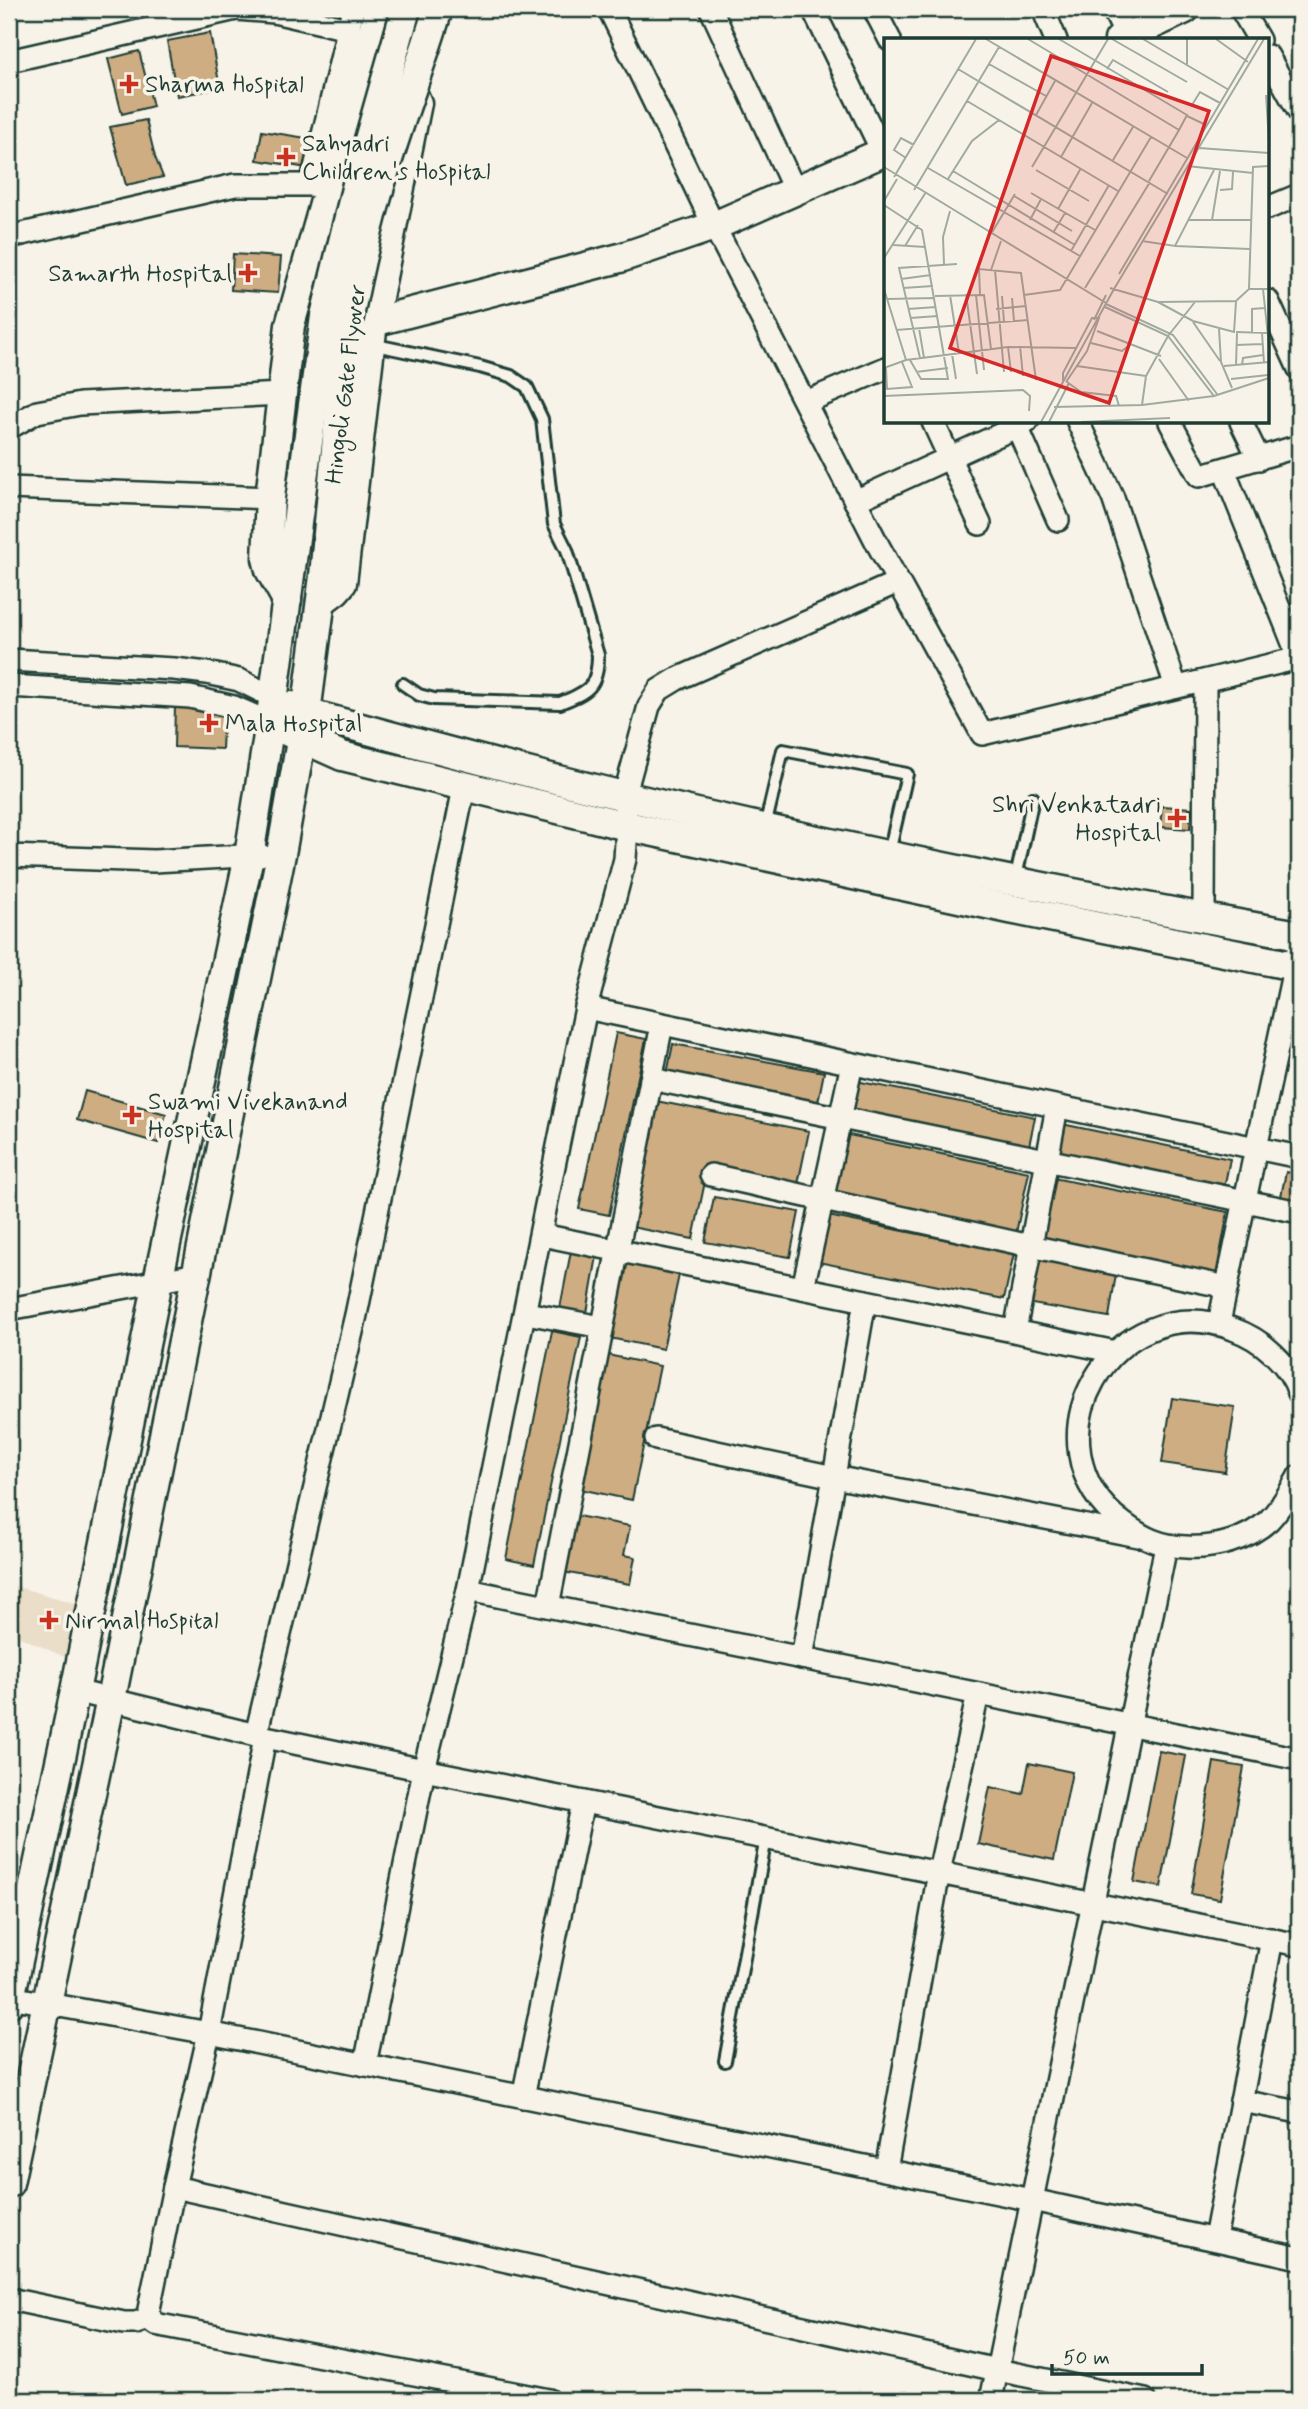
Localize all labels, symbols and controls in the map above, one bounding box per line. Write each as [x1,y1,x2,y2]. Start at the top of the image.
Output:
inset map [884,38,1270,424]
place label: Sharma Hospital [145,70,304,101]
marker: Sharma Hospital [119,74,139,94]
place label: Sahyadri Children's Hospital [302,129,491,188]
marker: Sahyadri Children's Hospital [276,147,296,167]
place label: Samarth Hospital [48,259,232,290]
marker: Samarth Hospital [238,263,258,283]
street label: Hingoli Gate Flyover [319,282,376,486]
place label: Mala Hospital [225,709,362,740]
marker: Mala Hospital [199,713,219,733]
place label: Shri Venkatadri Hospital [992,790,1161,849]
marker: Shri Venkatadri Hospital [1167,808,1187,828]
place label: Swami Vivekanand Hospital [148,1087,348,1146]
marker: Swami Vivekanand Hospital [122,1105,142,1125]
place label: Nirmal Hospital [65,1606,219,1637]
marker: Nirmal Hospital [39,1610,59,1630]
scale bar [1052,2332,1203,2376]
text: 50 m [1063,2344,1110,2372]

